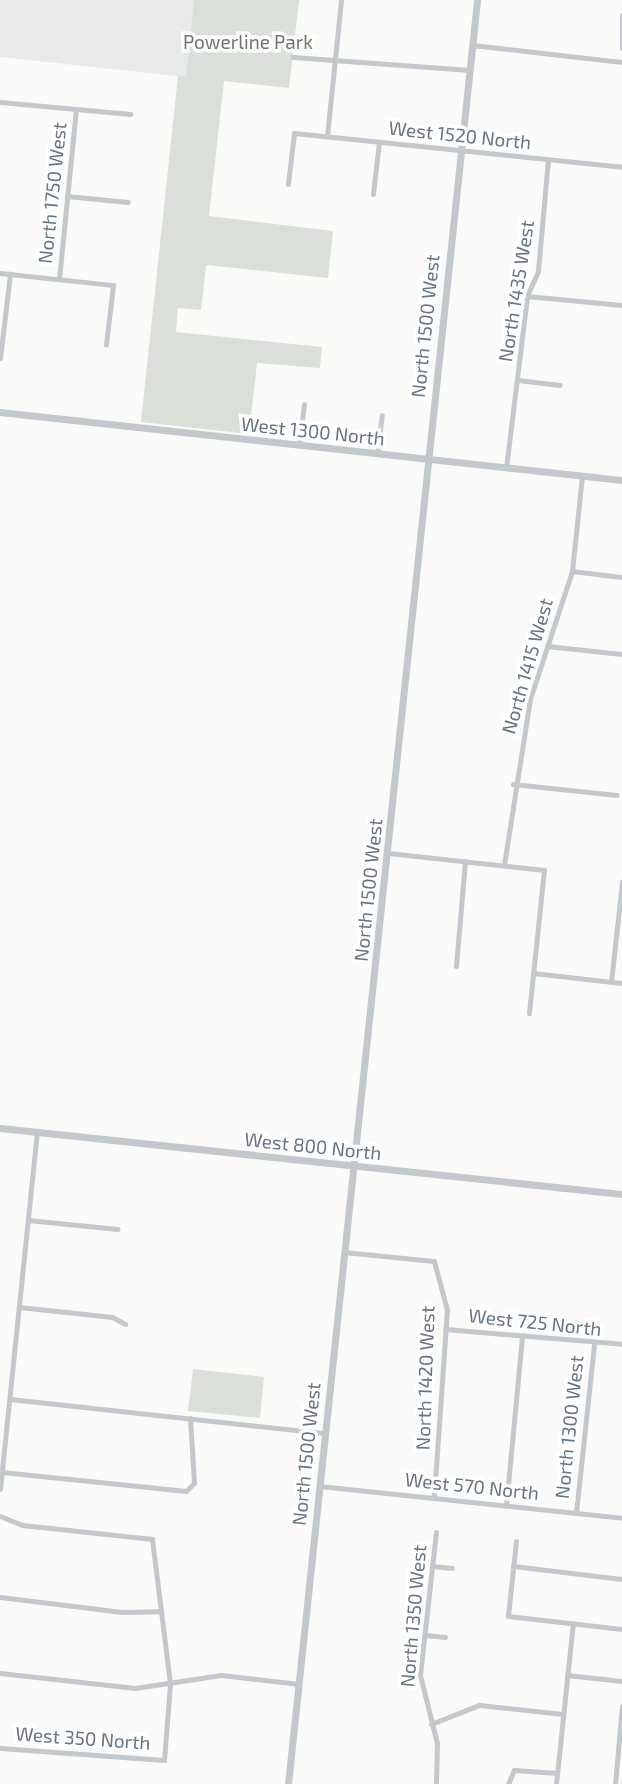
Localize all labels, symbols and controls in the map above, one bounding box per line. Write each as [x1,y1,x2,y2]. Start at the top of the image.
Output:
park label: Powerline Park [183,31,313,53]
street label: West 1520 North [388,116,532,154]
street label: North 1750 West [33,121,71,265]
street label: North 1435 West [494,218,538,364]
street label: North 1500 West [406,253,444,399]
street label: West 1300 North [240,412,386,450]
street label: North 1415 West [497,595,557,737]
street label: North 1500 West [349,817,387,963]
street label: West 800 North [243,1127,383,1165]
street label: West 725 North [467,1304,603,1340]
street label: North 1420 West [411,1305,439,1451]
street label: North 1300 West [550,1354,588,1500]
street label: North 1500 West [287,1381,325,1527]
street label: West 570 North [404,1468,540,1504]
street label: North 1350 West [395,1544,431,1688]
street label: West 350 North [15,1722,151,1754]

